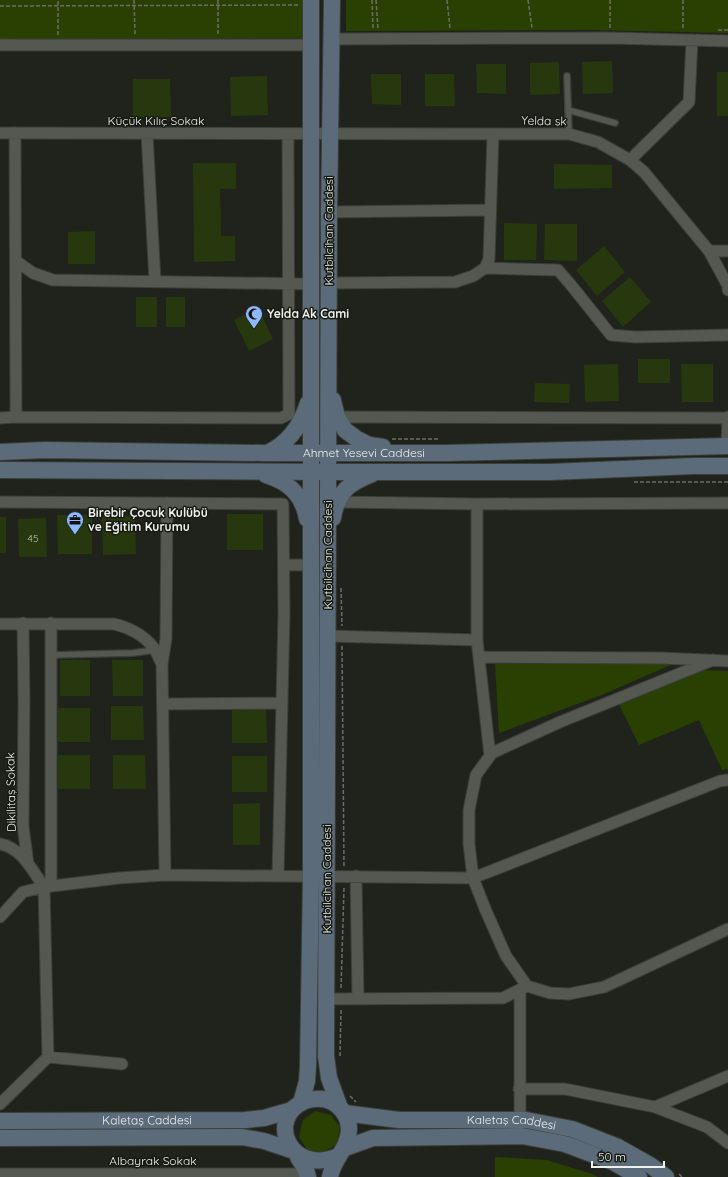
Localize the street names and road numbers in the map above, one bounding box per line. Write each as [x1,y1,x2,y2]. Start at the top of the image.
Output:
street label: Küçük Kılıç Sokak [107,113,205,128]
street label: Yelda sk [521,113,567,128]
street label: Kutbilcihan Caddesi [321,176,336,286]
street label: Ahmet Yesevi Caddesi [303,445,425,460]
street label: Kutbilcihan Caddesi [320,500,335,610]
street label: Dikilitaş Sokak [2,752,19,832]
street label: Kutbilcihan Caddesi [319,824,334,934]
street label: Kaletaş Caddesi [102,1112,192,1128]
street label: Kaletaş Caddesi [467,1112,557,1133]
street label: Albayrak Sokak [109,1153,197,1168]

